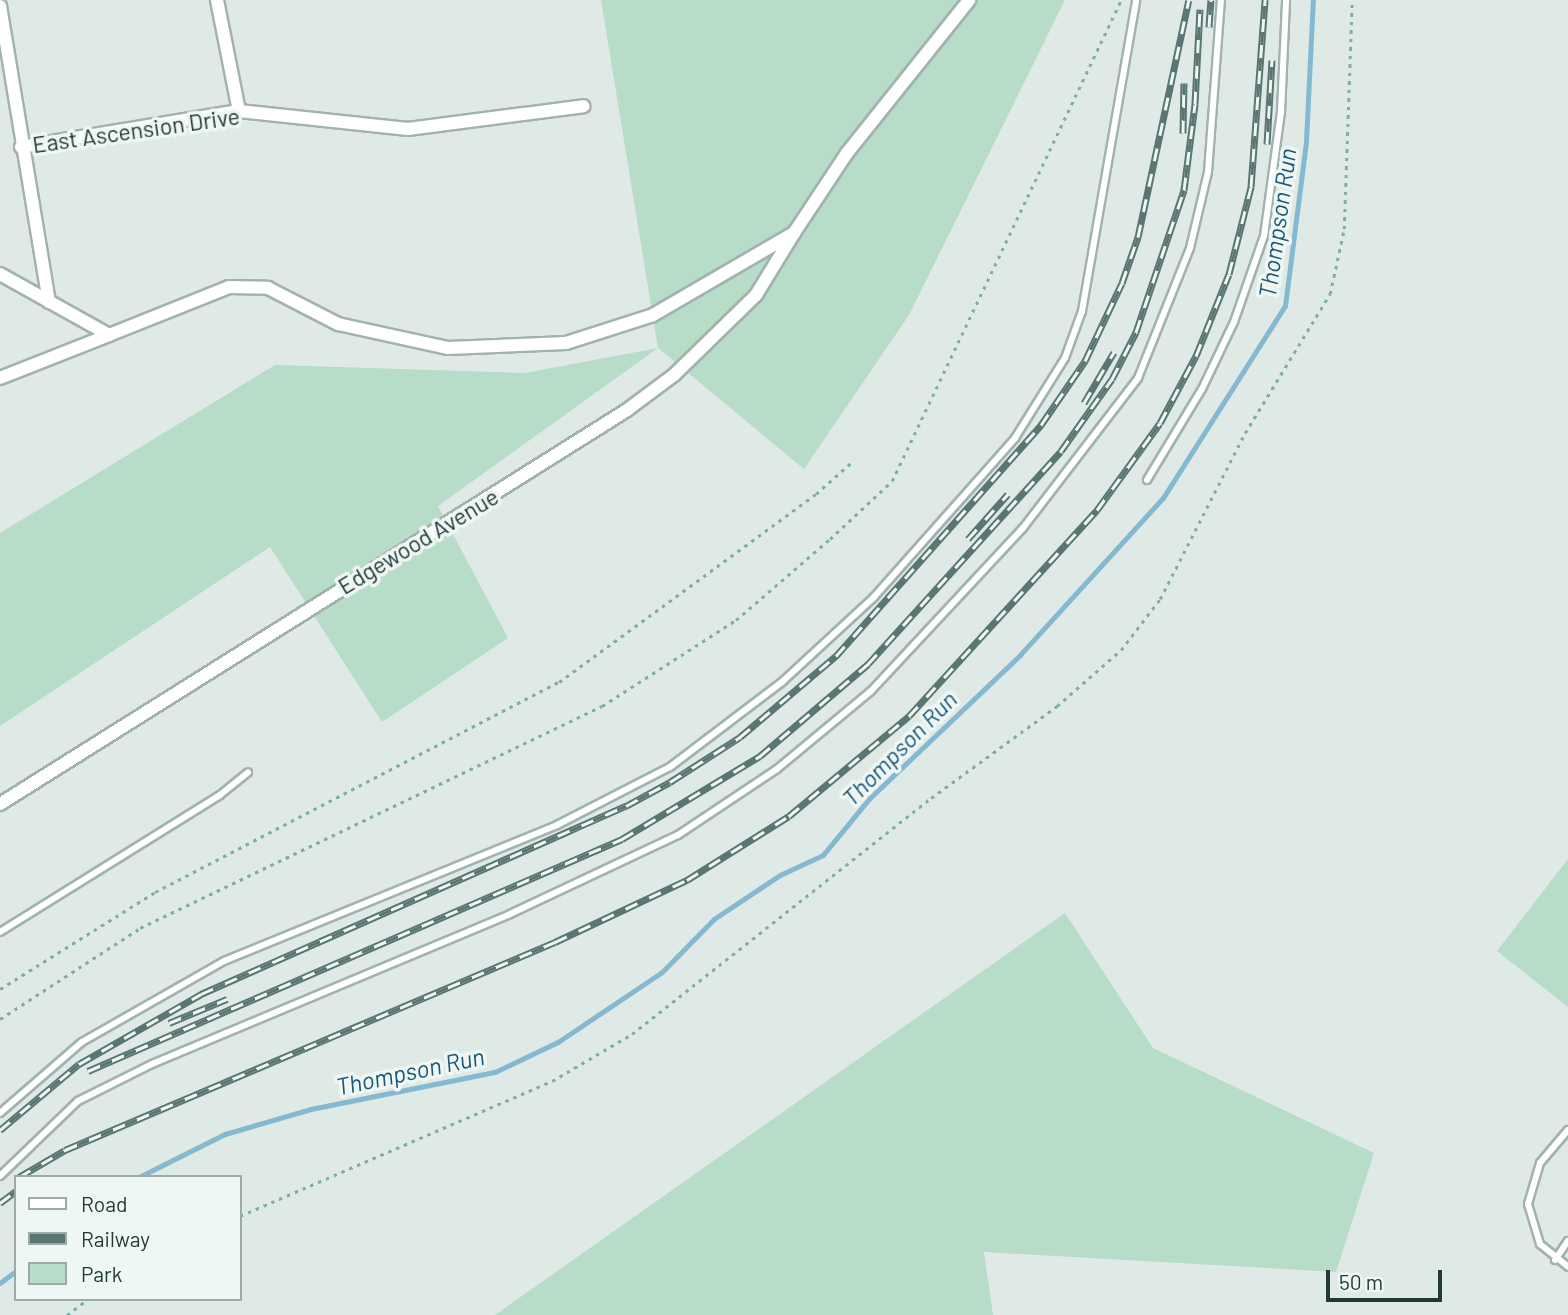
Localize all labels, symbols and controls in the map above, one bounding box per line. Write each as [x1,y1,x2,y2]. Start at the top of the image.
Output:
street label: East Ascension Drive [31,102,241,158]
water label: Thompson Run [1252,146,1302,300]
street label: Edgewood Avenue [333,482,503,600]
water label: Thompson Run [835,684,963,812]
water label: Thompson Run [333,1041,487,1101]
legend [14,1175,242,1301]
text: Road [81,1191,127,1216]
text: Railway [81,1226,150,1251]
scale bar [1330,1256,1446,1300]
text: Park [81,1261,122,1286]
text: 50 m [1339,1269,1383,1294]

